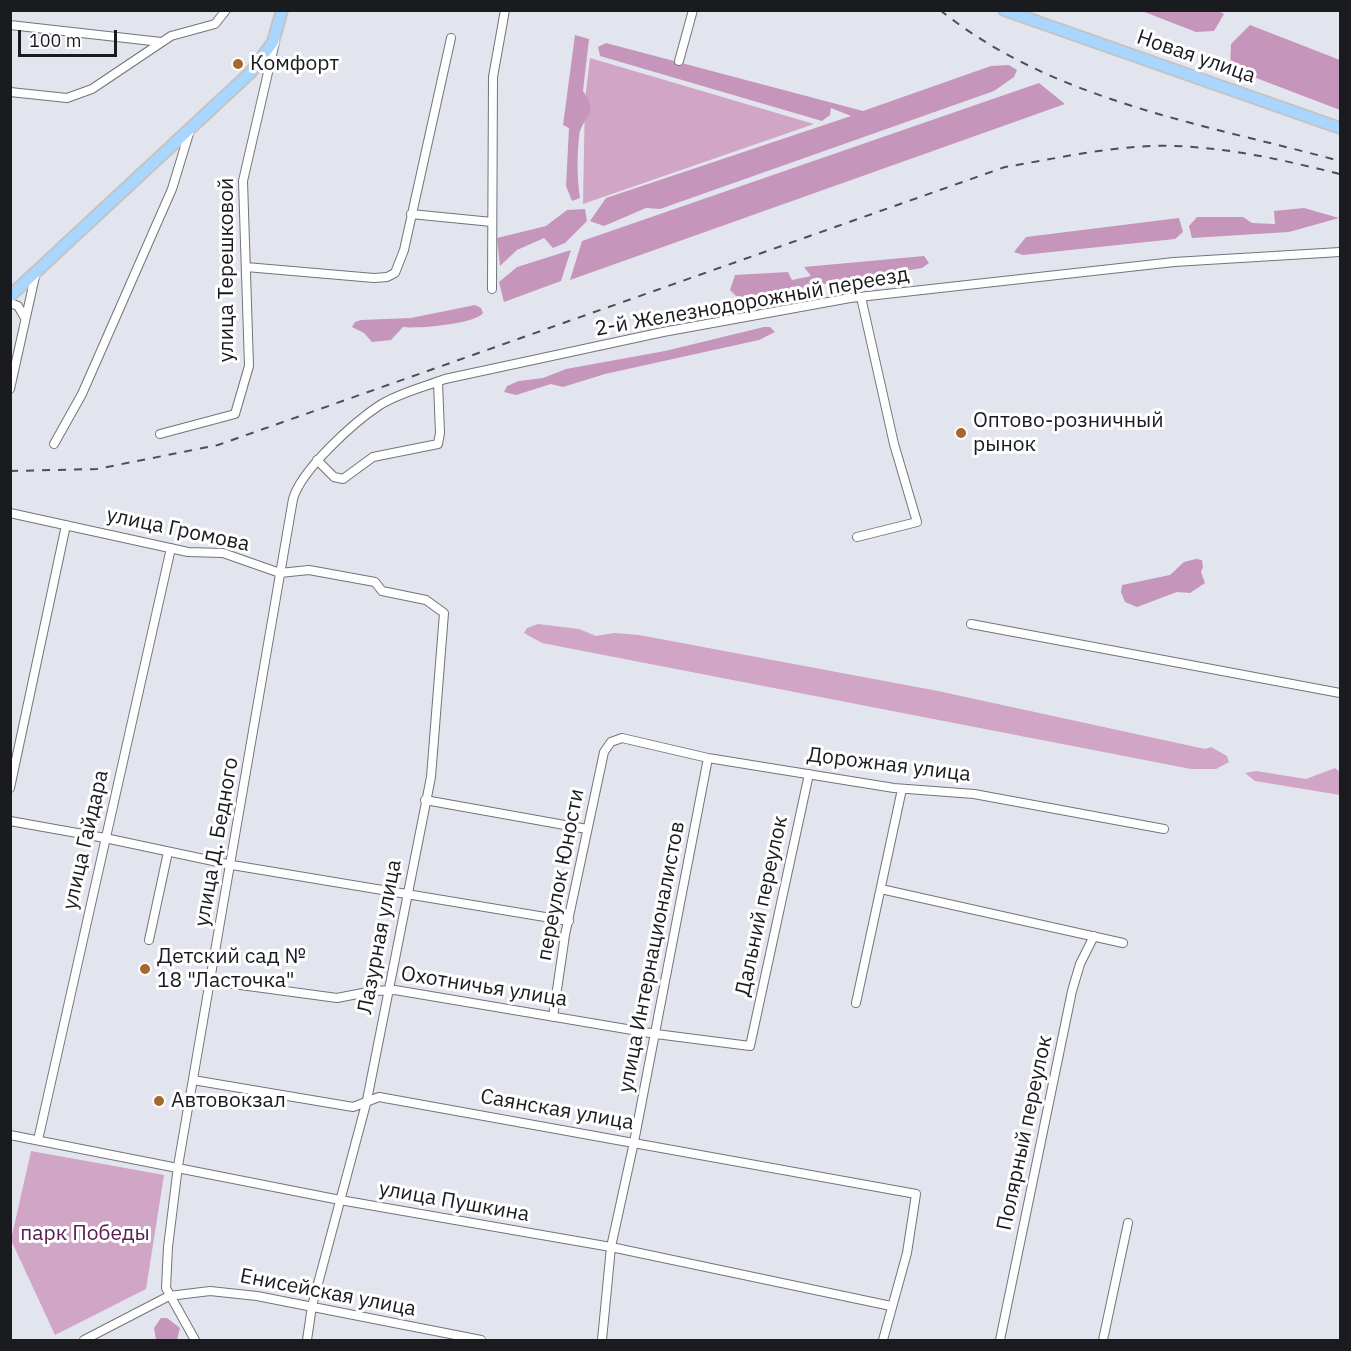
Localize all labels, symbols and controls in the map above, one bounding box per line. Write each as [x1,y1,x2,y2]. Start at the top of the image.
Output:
scale bar [21,18,120,56]
street label: Новая улица [1133,25,1259,89]
text: 100 m [29,29,81,52]
place label: Комфорт [250,51,339,77]
marker: Комфорт [231,57,245,71]
street label: улица Терешковой [214,178,240,362]
street label: 2-й Железнодорожный переезд [593,262,911,342]
place label: Оптово-розничный рынок [973,408,1164,458]
marker: Оптово-розничный рынок [954,426,968,440]
street label: улица Громова [104,503,252,557]
street label: Дорожная улица [806,742,972,788]
street label: улица Д. Бедного [190,755,244,929]
street label: улица Гайдара [58,768,114,912]
street label: переулок Юности [532,787,590,963]
street label: Дальний переулок [731,813,793,999]
street label: улица Интернационалистов [613,819,691,1095]
street label: Лазурная улица [353,858,407,1016]
place label: Детский сад № 18 "Ласточка" [157,944,306,994]
street label: Охотничья улица [399,961,569,1013]
marker: Детский сад № 18 "Ласточка" [138,962,152,976]
street label: Полярный переулок [992,1033,1058,1233]
street label: Саянская улица [478,1084,636,1136]
place label: Автовокзал [171,1088,286,1114]
marker: Автовокзал [152,1094,166,1108]
street label: улица Пушкина [377,1176,531,1228]
park label: парк Победы [20,1221,150,1247]
street label: Енисейская улица [238,1264,418,1322]

